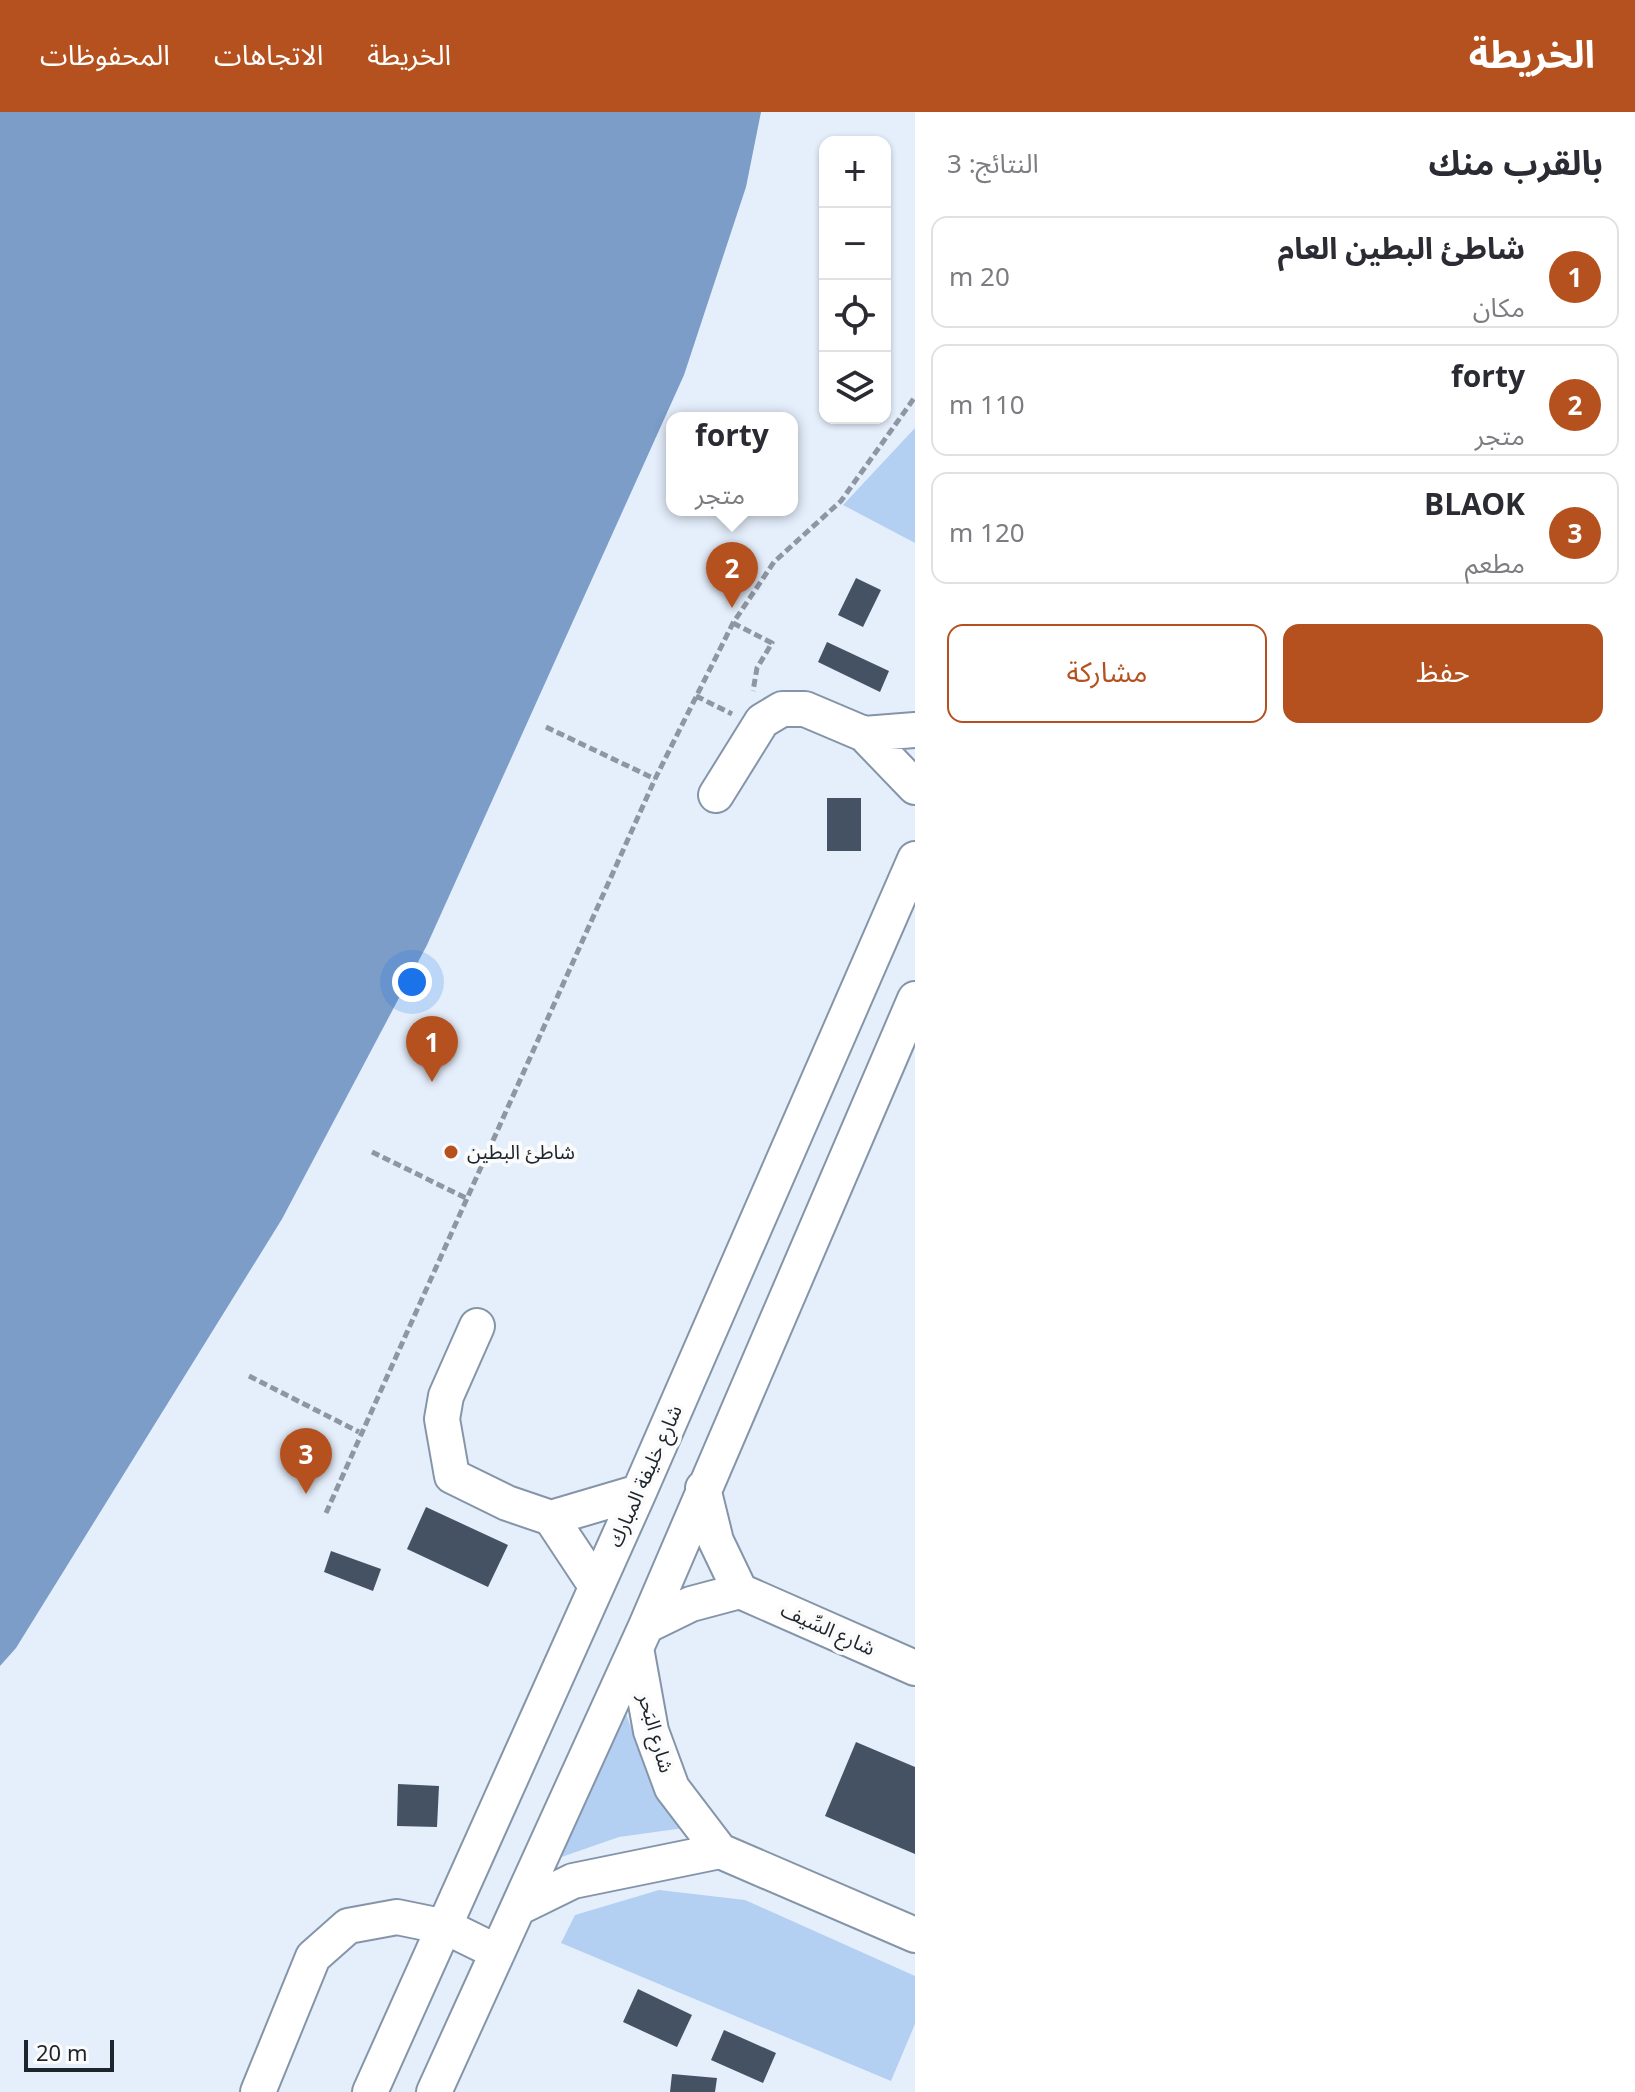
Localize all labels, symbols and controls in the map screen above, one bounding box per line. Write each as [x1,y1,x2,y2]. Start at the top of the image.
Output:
text: الخريطة [1469,16,1595,96]
text: المحفوظات [40,27,170,86]
text: الاتجاهات [214,27,323,86]
text: الخريطة [367,27,451,86]
text: بالقرب منك [1428,128,1603,200]
map controls [819,136,891,424]
button: + [819,136,891,208]
text: النتائج: 3 [947,137,1039,192]
button: − [819,208,891,280]
text: شاطئ البطين العام [1278,218,1525,281]
text: 20 m [949,250,1010,305]
text: 1 [1568,251,1582,306]
button: locate [819,280,891,352]
text: مكان [1473,281,1525,336]
text: forty [1451,346,1525,409]
button: layers [819,352,891,424]
text: 110 m [949,378,1025,433]
text: 2 [1568,379,1582,434]
text: forty [695,405,769,468]
text: متجر [1475,409,1525,464]
popup [666,412,798,516]
text: متجر [695,468,745,523]
text: BLAOK [1424,474,1525,537]
text: 120 m [949,506,1025,561]
text: 3 [1568,507,1582,562]
text: مطعم [1465,537,1525,592]
pin: 2 [706,542,758,608]
button: مشاركة [947,624,1267,723]
button: حفظ [1283,624,1603,723]
your location [392,962,432,1002]
pin: 1 [406,1016,458,1082]
place label: شاطئ البطين [467,1132,575,1174]
marker: شاطئ البطين [442,1143,460,1161]
street label: شارع خليفة المبارك [596,1398,696,1555]
pin: 3 [280,1428,332,1494]
street label: شارع السِّيف [773,1590,882,1670]
street label: شارع البَحر [623,1687,686,1778]
text: 20 m [36,2031,87,2077]
scale bar [24,2036,114,2072]

